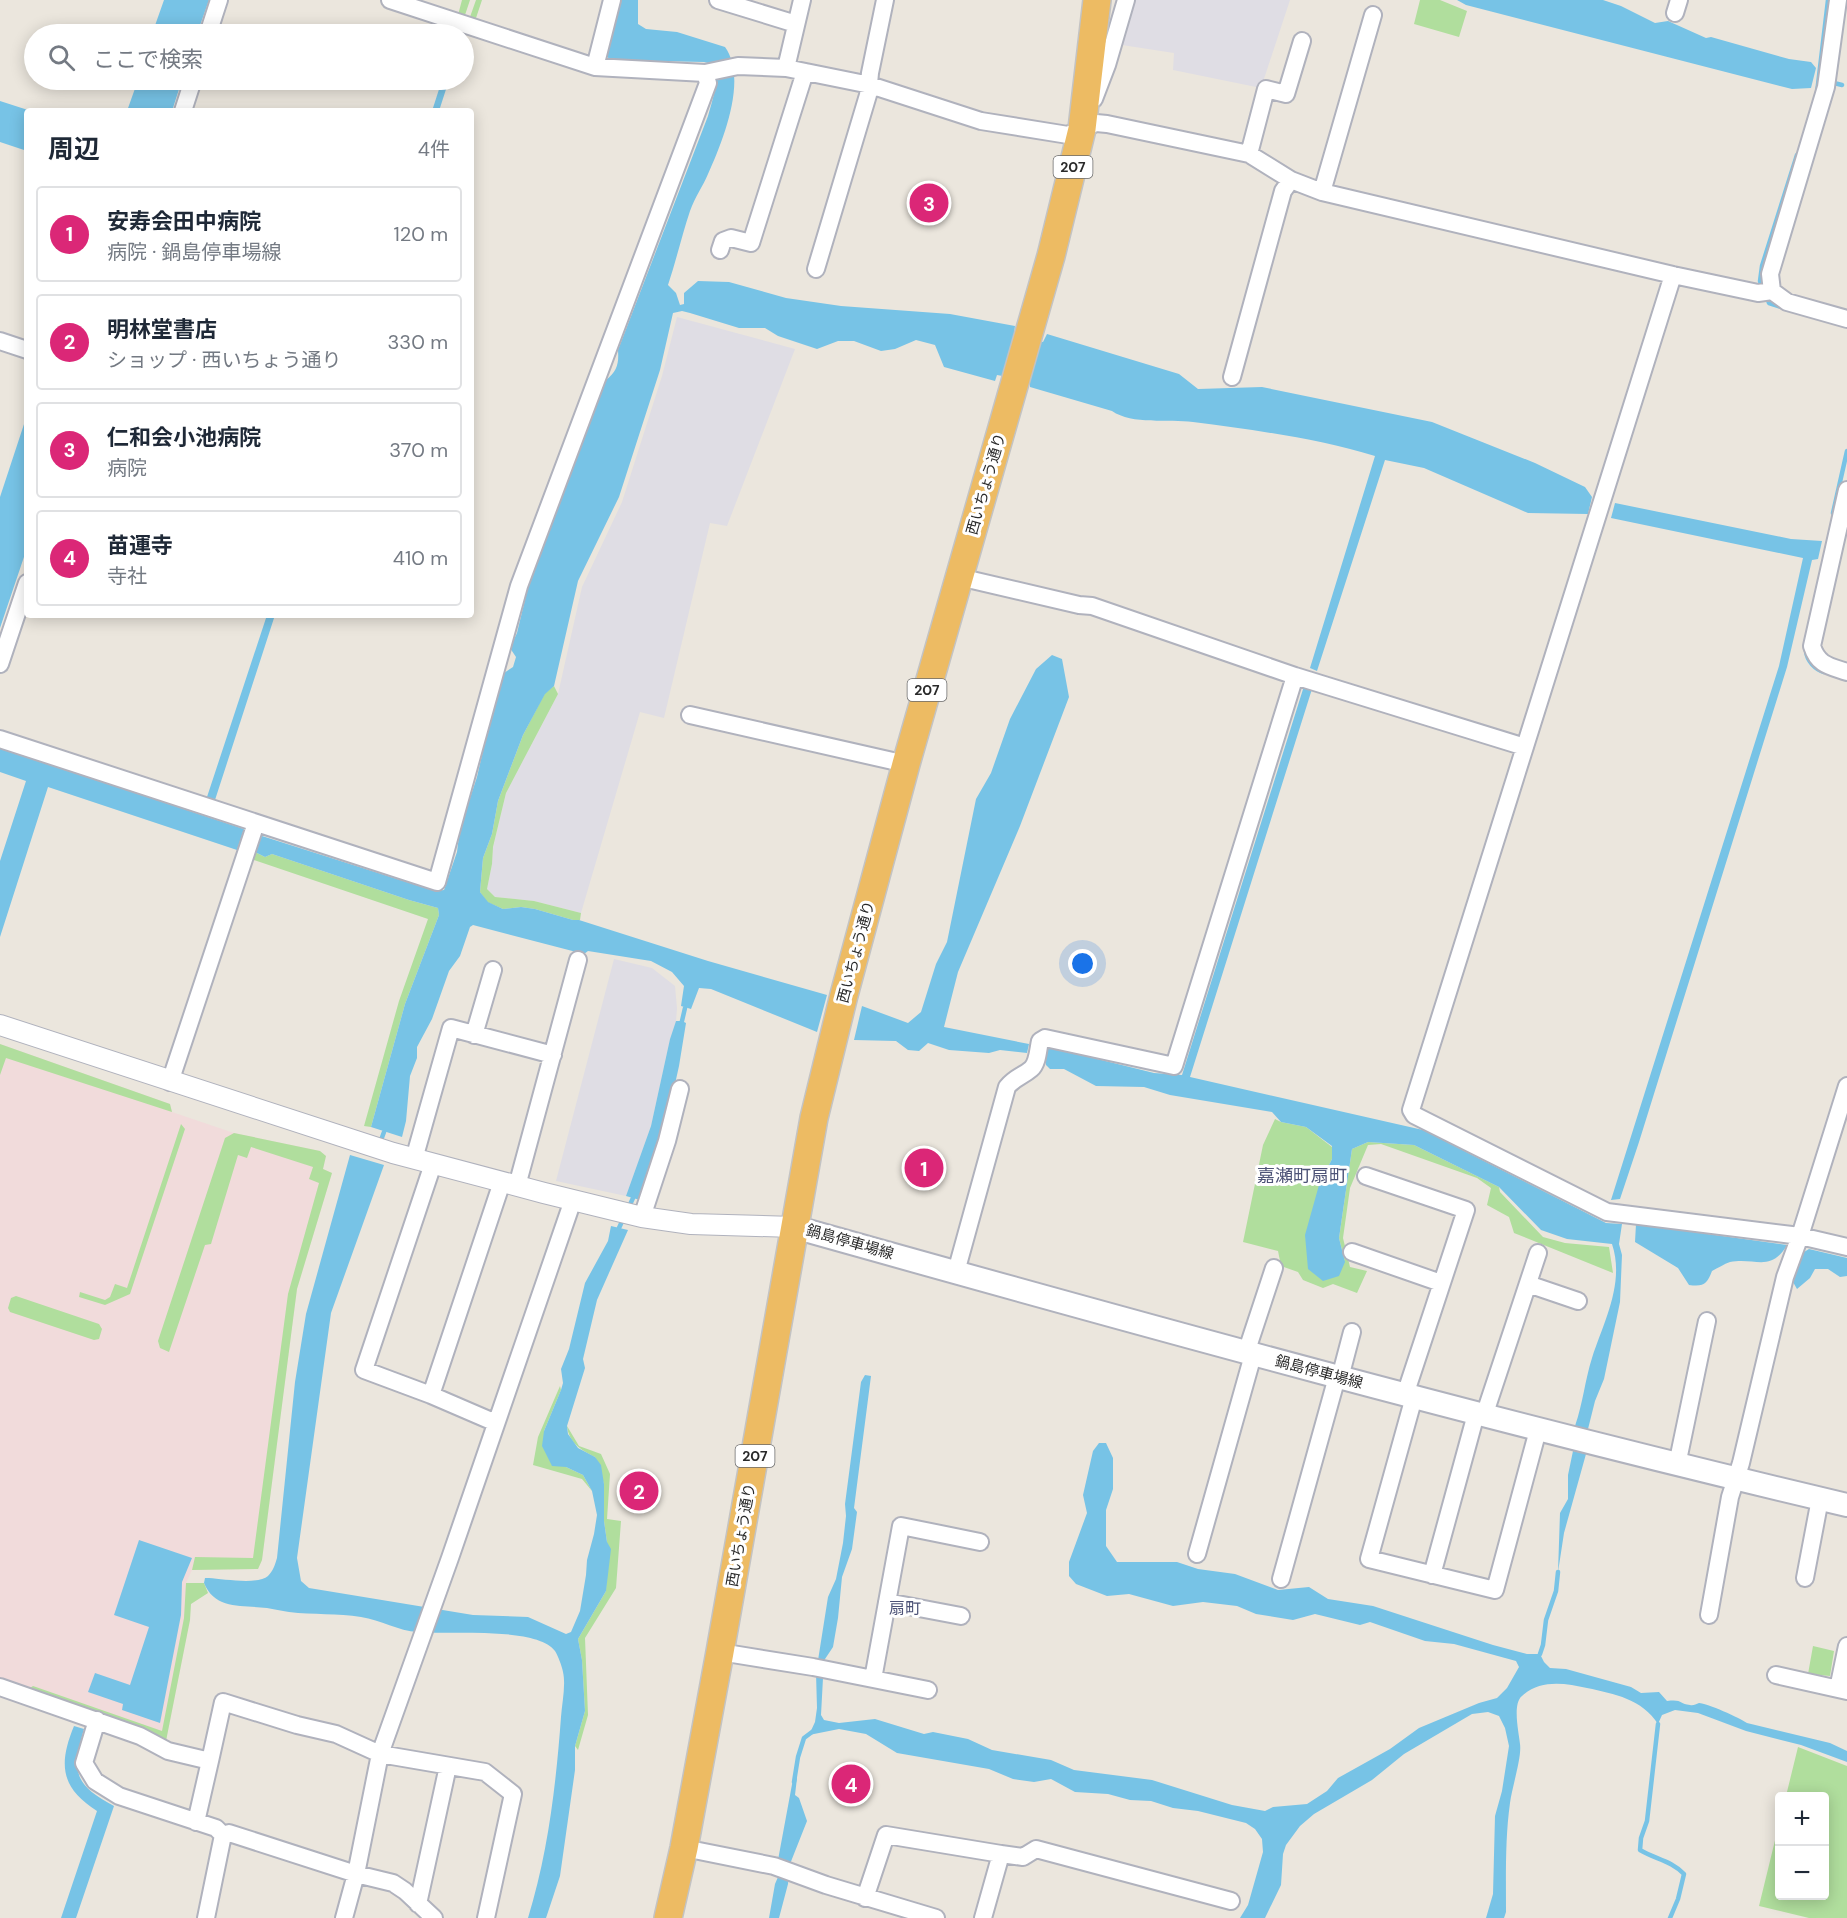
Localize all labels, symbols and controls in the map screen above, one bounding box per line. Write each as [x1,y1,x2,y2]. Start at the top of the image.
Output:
search box [24,24,474,90]
icon: search [45,41,78,74]
text: ここで検索 [93,45,203,74]
text: 周辺 [48,132,100,166]
text: 4件 [418,136,450,162]
road number: 207 [1054,156,1092,178]
pin: 3 [910,180,948,226]
text: 安寿会田中病院 [107,207,261,236]
text: 1 [66,221,73,247]
text: 120 m [394,221,448,247]
text: 病院 · 鍋島停車場線 [107,239,282,265]
text: 明林堂書店 [107,315,217,344]
text: 2 [64,329,75,355]
text: 330 m [388,329,448,355]
text: ショップ · 西いちょう通り [107,347,342,373]
text: 仁和会小池病院 [107,423,261,452]
street label: 西いちょう通り [962,431,1010,537]
text: 3 [63,437,76,463]
text: 370 m [389,437,448,463]
text: 病院 [107,455,147,481]
text: 苗運寺 [107,531,173,560]
text: 4 [63,545,76,571]
text: 410 m [393,545,448,571]
text: 寺社 [107,563,147,589]
road number: 207 [908,679,946,701]
street label: 西いちょう通り [833,899,879,1005]
your location [1068,949,1097,978]
pin: 1 [904,1146,944,1190]
district label: 嘉瀬町扇町 [1257,1164,1347,1188]
street label: 鍋島停車場線 [804,1220,896,1264]
street label: 鍋島停車場線 [1273,1351,1365,1393]
road number: 207 [736,1445,774,1467]
pin: 2 [620,1468,658,1514]
street label: 西いちょう通り [722,1482,760,1588]
district label: 扇町 [889,1598,921,1619]
pin: 4 [832,1762,870,1806]
map controls [1775,1792,1829,1900]
button: + [1775,1792,1829,1846]
button: − [1775,1846,1829,1900]

